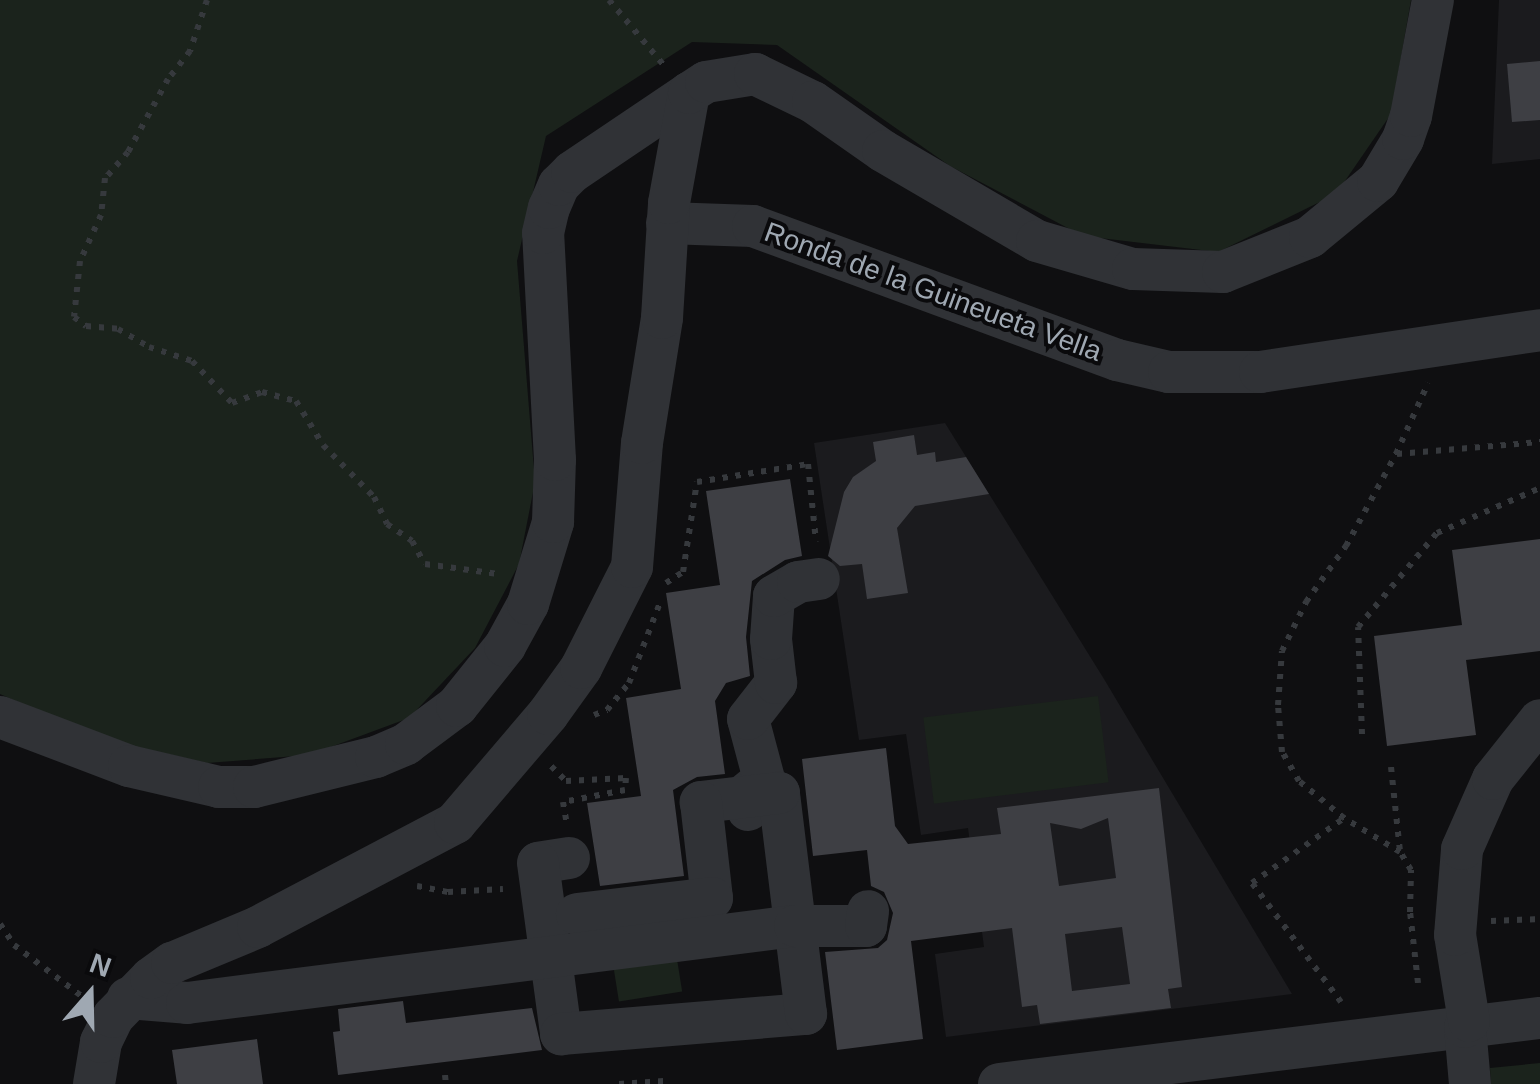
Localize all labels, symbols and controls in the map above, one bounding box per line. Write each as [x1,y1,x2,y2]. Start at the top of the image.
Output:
street label: Ronda de la Guineueta Vella [760,215,1106,369]
north arrow [40,944,140,1044]
text: N [86,947,115,983]

